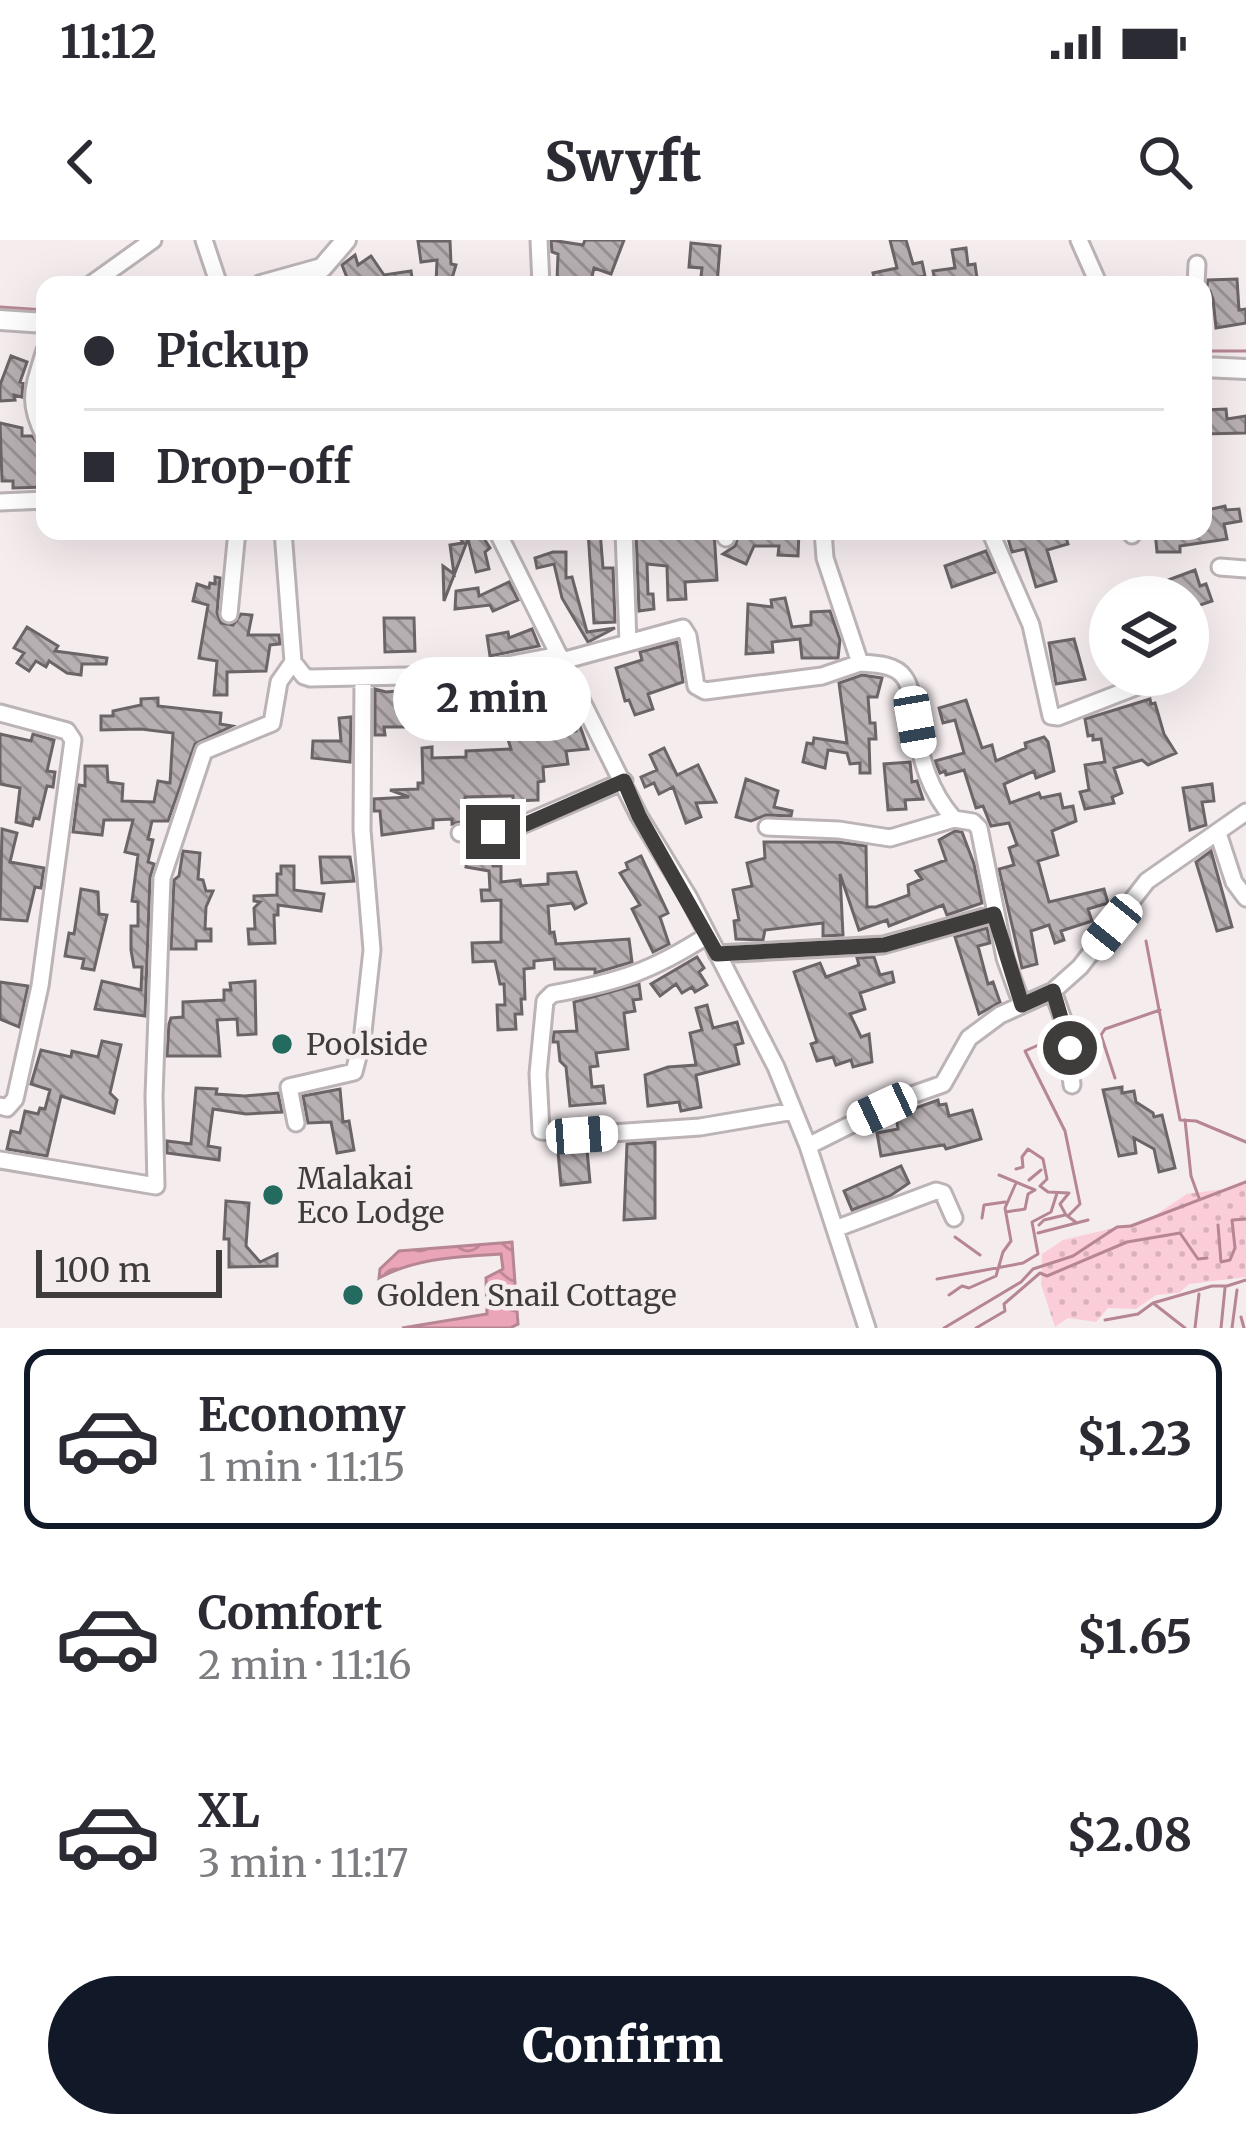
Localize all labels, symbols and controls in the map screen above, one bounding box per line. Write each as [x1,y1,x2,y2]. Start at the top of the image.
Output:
text: 11:12 [60,14,157,70]
text: Swyft [544,128,702,196]
icon: back [48,129,114,195]
icon: search [1132,129,1198,195]
text: Pickup [156,323,310,379]
text: Drop-off [156,439,351,495]
map controls [1089,576,1209,696]
button: layers [1089,576,1209,696]
callout: 2 min [394,658,592,742]
text: 2 min [436,674,548,723]
car [891,683,939,761]
route end [466,805,520,859]
car [1075,888,1149,966]
route start [1043,1021,1097,1075]
place label: Poolside [306,1025,428,1063]
marker: Poolside [269,1031,295,1057]
car [842,1077,922,1141]
car [545,1115,619,1155]
place label: Malakai Eco Lodge [297,1159,445,1231]
marker: Malakai Eco Lodge [260,1182,286,1208]
scale bar [36,1244,222,1297]
text: 100 m [54,1250,151,1291]
place label: Golden Snail Cottage [377,1276,677,1314]
marker: Golden Snail Cottage [340,1282,366,1308]
icon: car [54,1385,162,1493]
text: Economy [198,1387,406,1443]
text: $1.23 [1077,1411,1192,1467]
text: 1 min · 11:15 [198,1443,405,1492]
icon: car [54,1583,162,1691]
text: Comfort [198,1585,382,1641]
text: $1.65 [1077,1609,1192,1665]
text: 2 min · 11:16 [198,1641,411,1690]
icon: car [54,1781,162,1889]
text: XL [198,1783,260,1839]
text: $2.08 [1067,1807,1192,1863]
text: 3 min · 11:17 [198,1839,409,1888]
button: Confirm [48,1976,1198,2114]

